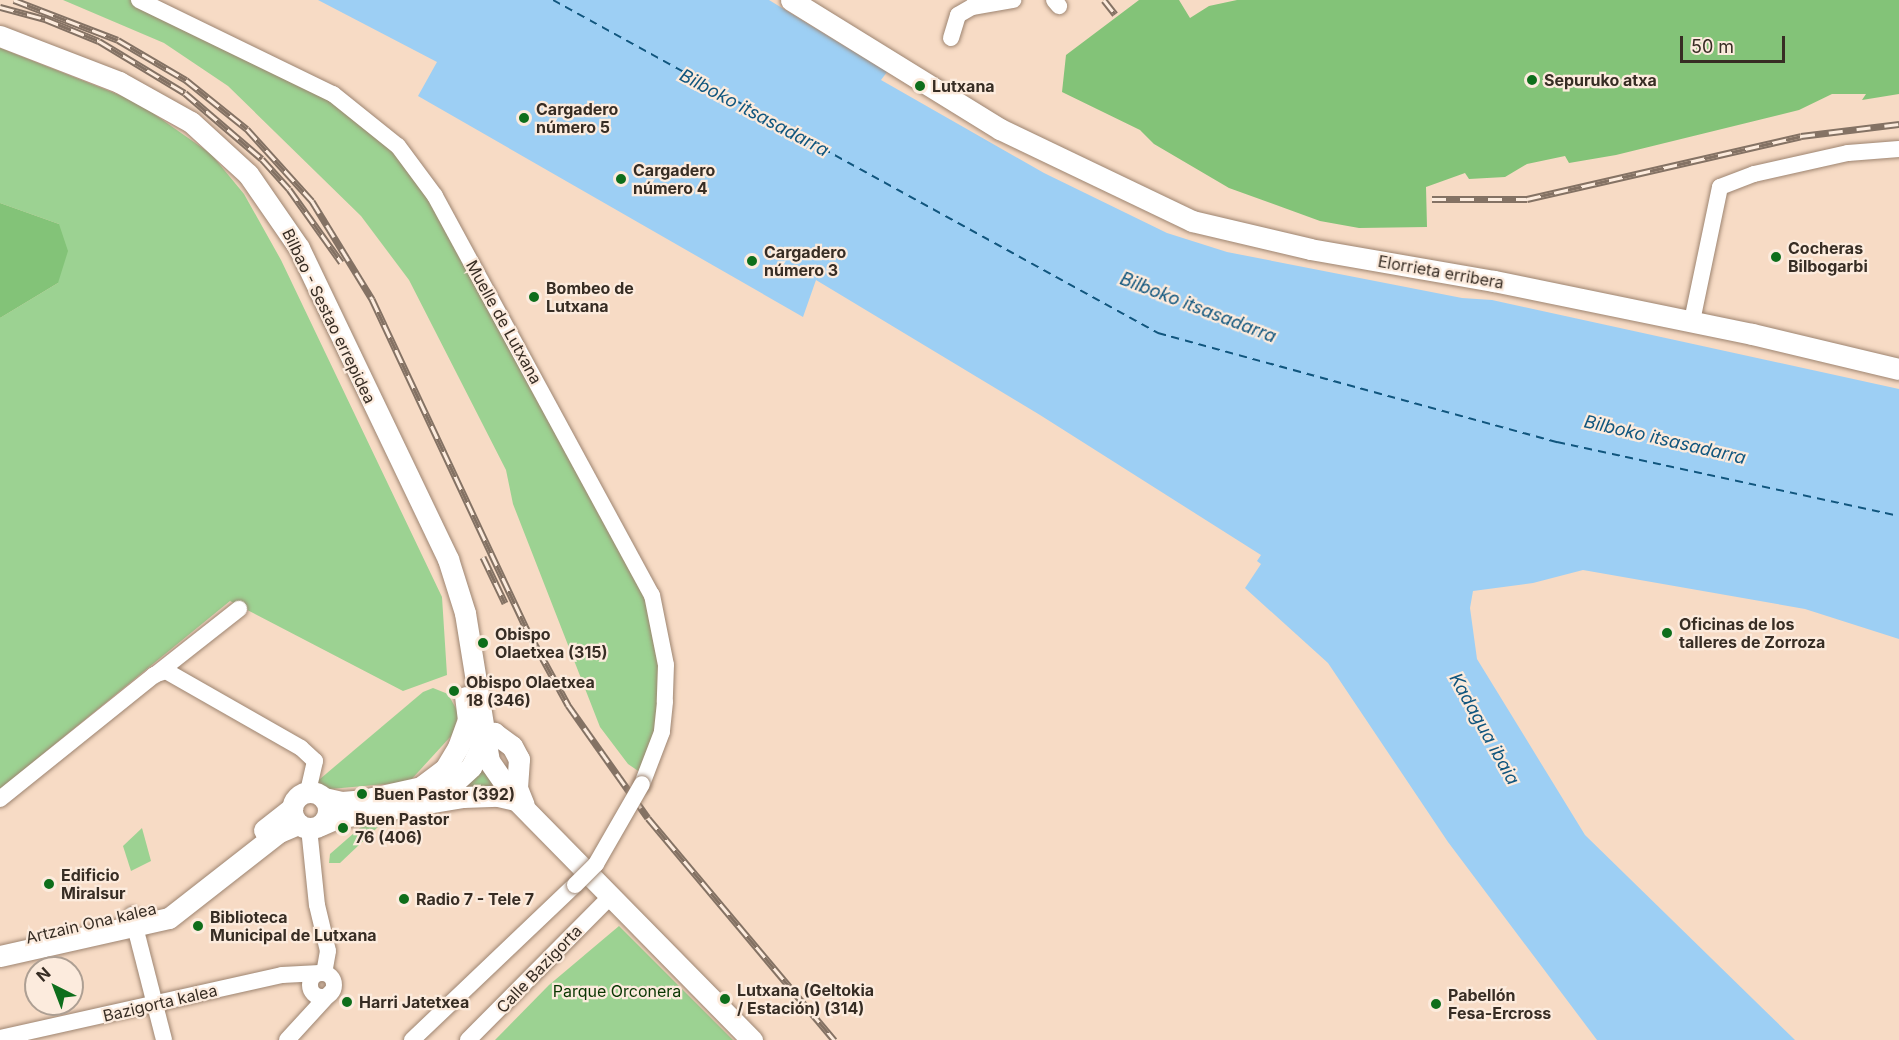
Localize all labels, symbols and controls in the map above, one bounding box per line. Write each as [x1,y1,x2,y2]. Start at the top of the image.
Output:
scale bar [1683,24,1788,62]
text: 50 m [1691,36,1734,57]
water label: Bilboko itsasadarra [676,65,832,161]
place label: Sepuruko atxa [1544,70,1657,90]
marker: Sepuruko atxa [1525,73,1539,87]
place label: Lutxana [932,76,995,96]
marker: Lutxana [913,79,927,93]
place label: Cargadero número 5 [536,99,618,137]
marker: Cargadero número 5 [517,111,531,125]
place label: Cargadero número 4 [633,160,715,198]
marker: Cargadero número 4 [614,172,628,186]
street label: Bilbao - Sestao errepidea [278,225,380,407]
place label: Cocheras Bilbogarbi [1788,238,1868,276]
place label: Cargadero número 3 [764,242,846,280]
marker: Cocheras Bilbogarbi [1769,250,1783,264]
street label: Elorrieta erribera [1377,251,1505,293]
marker: Cargadero número 3 [745,254,759,268]
street label: Muelle de Lutxana [462,257,546,387]
water label: Bilboko itsasadarra [1117,268,1279,348]
place label: Bombeo de Lutxana [546,278,634,316]
marker: Bombeo de Lutxana [527,290,541,304]
water label: Bilboko itsasadarra [1582,411,1748,469]
place label: Oficinas de los talleres de Zorroza [1679,614,1825,652]
place label: Obispo Olaetxea (315) [495,624,608,662]
marker: Oficinas de los talleres de Zorroza [1660,626,1674,640]
marker: Obispo Olaetxea (315) [476,636,490,650]
water label: Kadagua ibaia [1444,669,1524,789]
place label: Obispo Olaetxea 18 (346) [466,672,595,710]
marker: Obispo Olaetxea 18 (346) [447,684,461,698]
place label: Buen Pastor (392) [374,784,515,804]
marker: Buen Pastor (392) [355,787,369,801]
place label: Buen Pastor 76 (406) [355,809,449,847]
marker: Buen Pastor 76 (406) [336,821,350,835]
place label: Edificio Miralsur [61,865,126,903]
marker: Edificio Miralsur [42,877,56,891]
place label: Radio 7 - Tele 7 [416,889,534,909]
marker: Radio 7 - Tele 7 [397,892,411,906]
street label: Artzain Ona kalea [24,899,158,947]
place label: Biblioteca Municipal de Lutxana [210,907,377,945]
marker: Biblioteca Municipal de Lutxana [191,919,205,933]
street label: Calle Bazigorta [492,921,586,1017]
north arrow [24,956,84,1016]
text: N [32,963,55,986]
place label: Lutxana (Geltokia / Estación) (314) [737,980,874,1018]
street label: Bazigorta kalea [101,981,219,1025]
park label: Parque Orconera [553,981,681,1001]
place label: Pabellón Fesa-Ercross [1448,985,1551,1023]
place label: Harri Jatetxea [359,992,469,1012]
marker: Lutxana (Geltokia / Estación) (314) [718,992,732,1006]
marker: Harri Jatetxea [340,995,354,1009]
marker: Pabellón Fesa-Ercross [1429,997,1443,1011]

